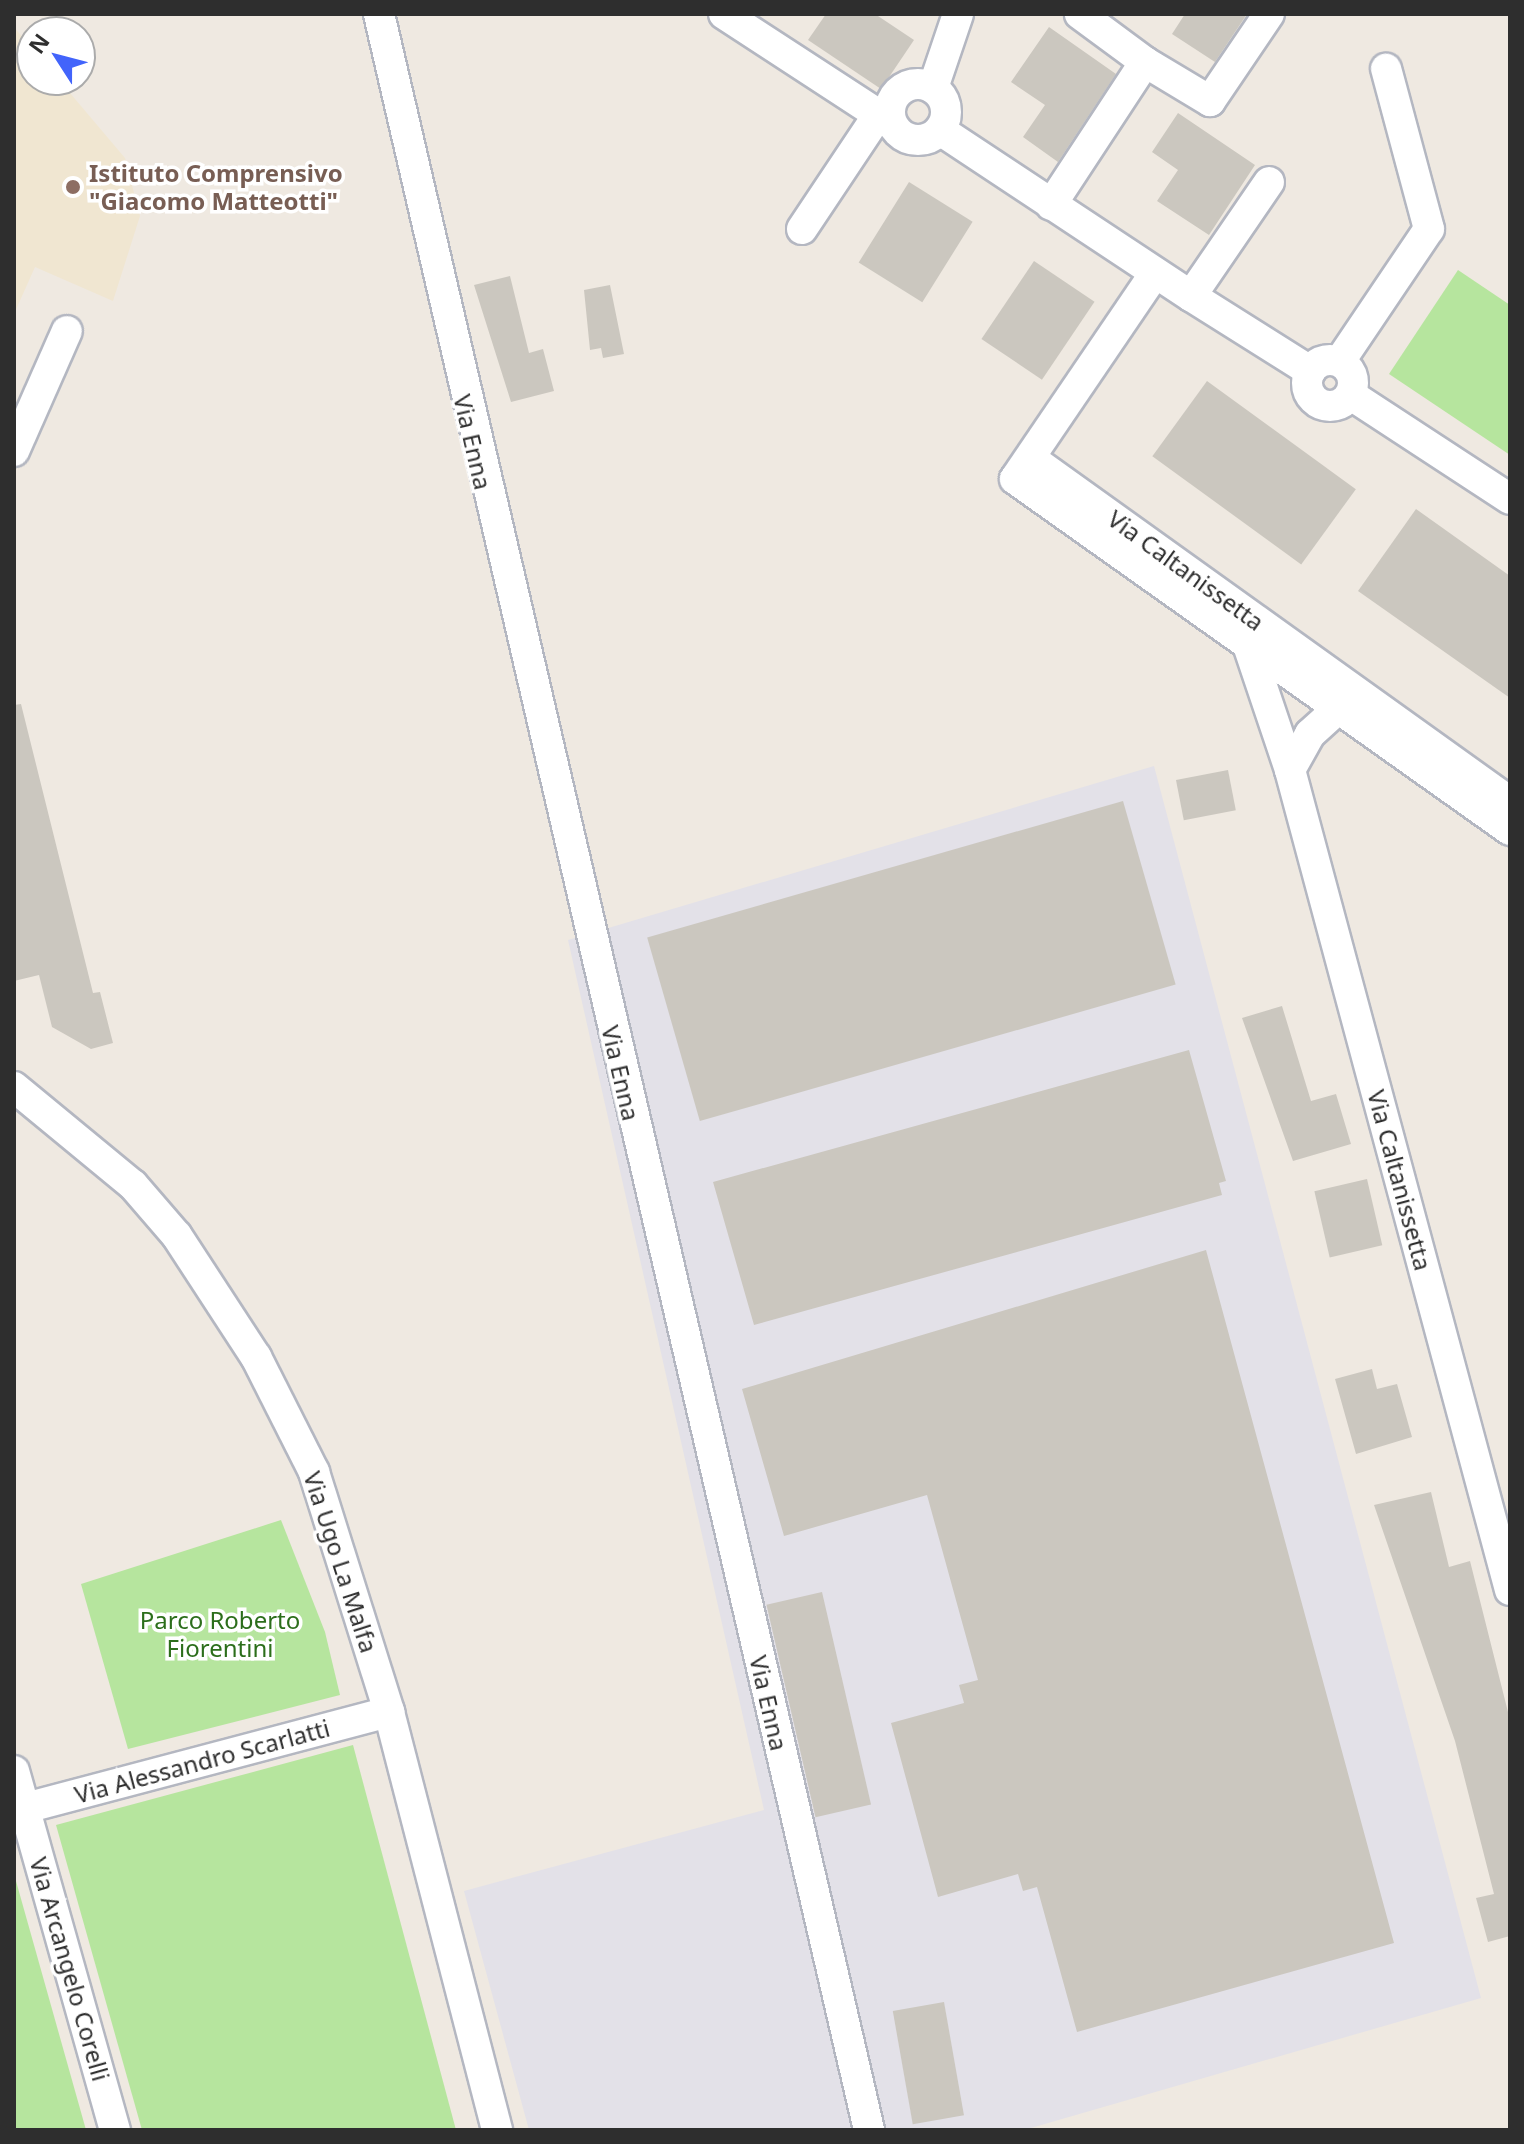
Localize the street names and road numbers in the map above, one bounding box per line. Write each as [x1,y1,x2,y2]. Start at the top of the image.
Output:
street label: Via Enna [448,392,498,492]
street label: Via Caltanissetta [1102,504,1270,636]
street label: Via Enna [596,1023,646,1123]
street label: Via Caltanissetta [1362,1087,1438,1273]
street label: Via Ugo La Malfa [298,1468,384,1656]
street label: Via Enna [744,1653,794,1753]
street label: Via Alessandro Scarlatti [71,1713,333,1809]
street label: Via Arcangelo Corelli [24,1854,116,2084]

